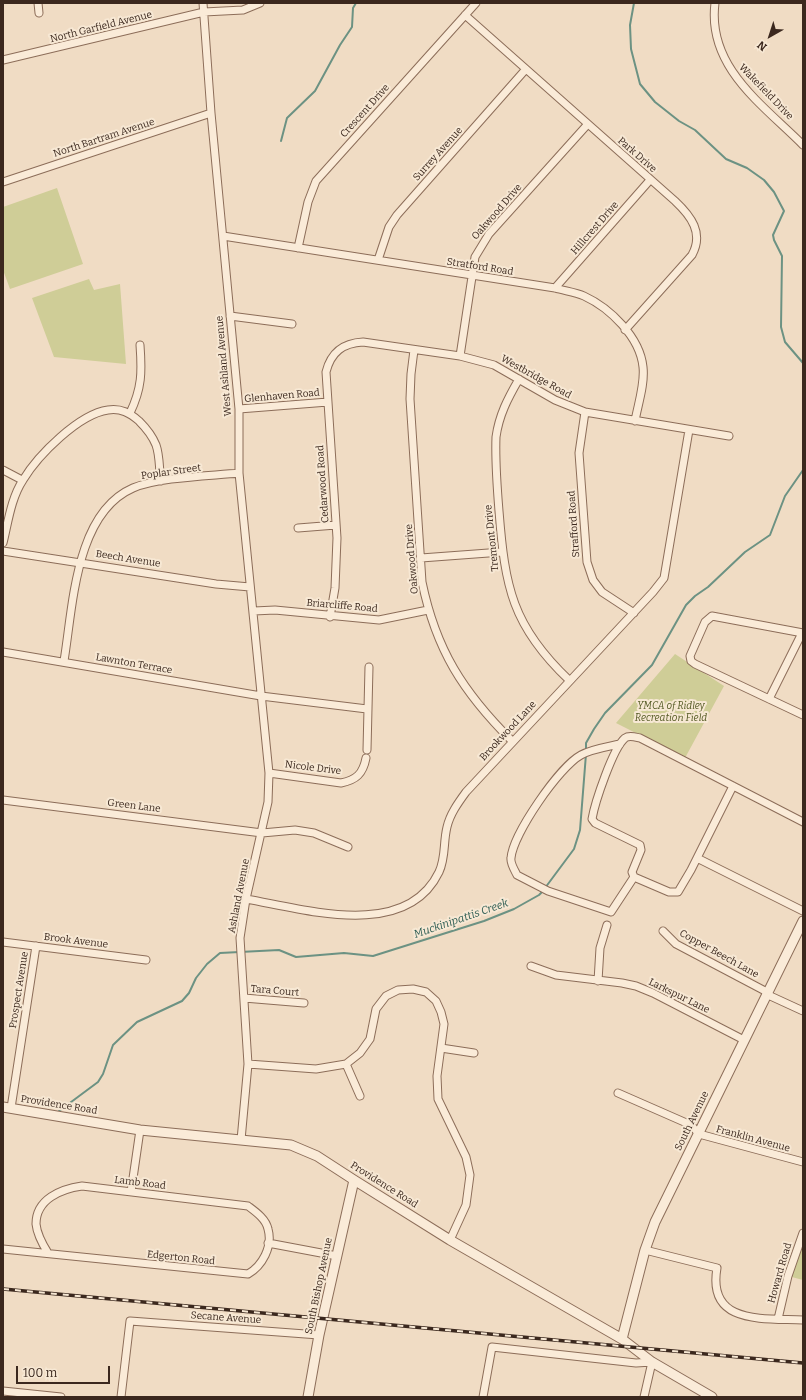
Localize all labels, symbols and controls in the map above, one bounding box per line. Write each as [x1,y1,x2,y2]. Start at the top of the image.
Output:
street label: North Garfield Avenue [49,9,153,45]
north arrow [750,16,790,56]
text: N [755,38,770,53]
street label: Wakefield Drive [736,62,796,122]
street label: Crescent Drive [338,82,392,140]
street label: North Bartram Avenue [52,116,156,160]
street label: Surrey Avenue [411,125,465,183]
street label: Park Drive [615,135,659,175]
street label: Oakwood Drive [469,182,525,242]
street label: Hillcrest Drive [569,199,621,257]
street label: Stratford Road [446,256,514,278]
street label: West Ashland Avenue [214,315,234,417]
street label: Westbridge Road [499,353,573,401]
street label: Glenhaven Road [244,387,320,405]
street label: Cedarwood Road [314,445,332,523]
street label: Poplar Street [140,462,202,482]
street label: Strafford Road [566,490,582,558]
street label: Tremont Drive [483,504,501,572]
street label: Oakwood Drive [403,524,421,594]
street label: Beech Avenue [95,548,161,570]
street label: Briarcliffe Road [306,597,378,615]
street label: Lawnton Terrace [95,651,173,677]
street label: Brookwood Lane [477,699,539,763]
park label: YMCA of Ridley Recreation Field [635,700,707,724]
street label: Nicole Drive [284,759,342,777]
street label: Green Lane [107,797,161,815]
street label: Ashland Avenue [226,858,252,934]
water label: Muckinipattis Creek [412,897,510,941]
street label: Copper Beech Lane [677,927,761,981]
street label: Brook Avenue [43,931,109,951]
street label: Prospect Avenue [7,951,31,1029]
street label: Larkspur Lane [646,976,712,1016]
street label: Tara Court [250,983,300,999]
street label: South Avenue [672,1089,712,1153]
street label: Providence Road [20,1093,98,1117]
street label: Franklin Avenue [715,1123,791,1155]
street label: Providence Road [348,1159,420,1211]
street label: Lamb Road [114,1174,166,1192]
street label: South Bishop Avenue [303,1237,335,1335]
street label: Howard Road [766,1241,794,1305]
street label: Edgerton Road [146,1248,216,1268]
street label: Secane Avenue [190,1310,262,1326]
scale bar [18,1358,112,1384]
text: 100 m [23,1366,57,1380]

